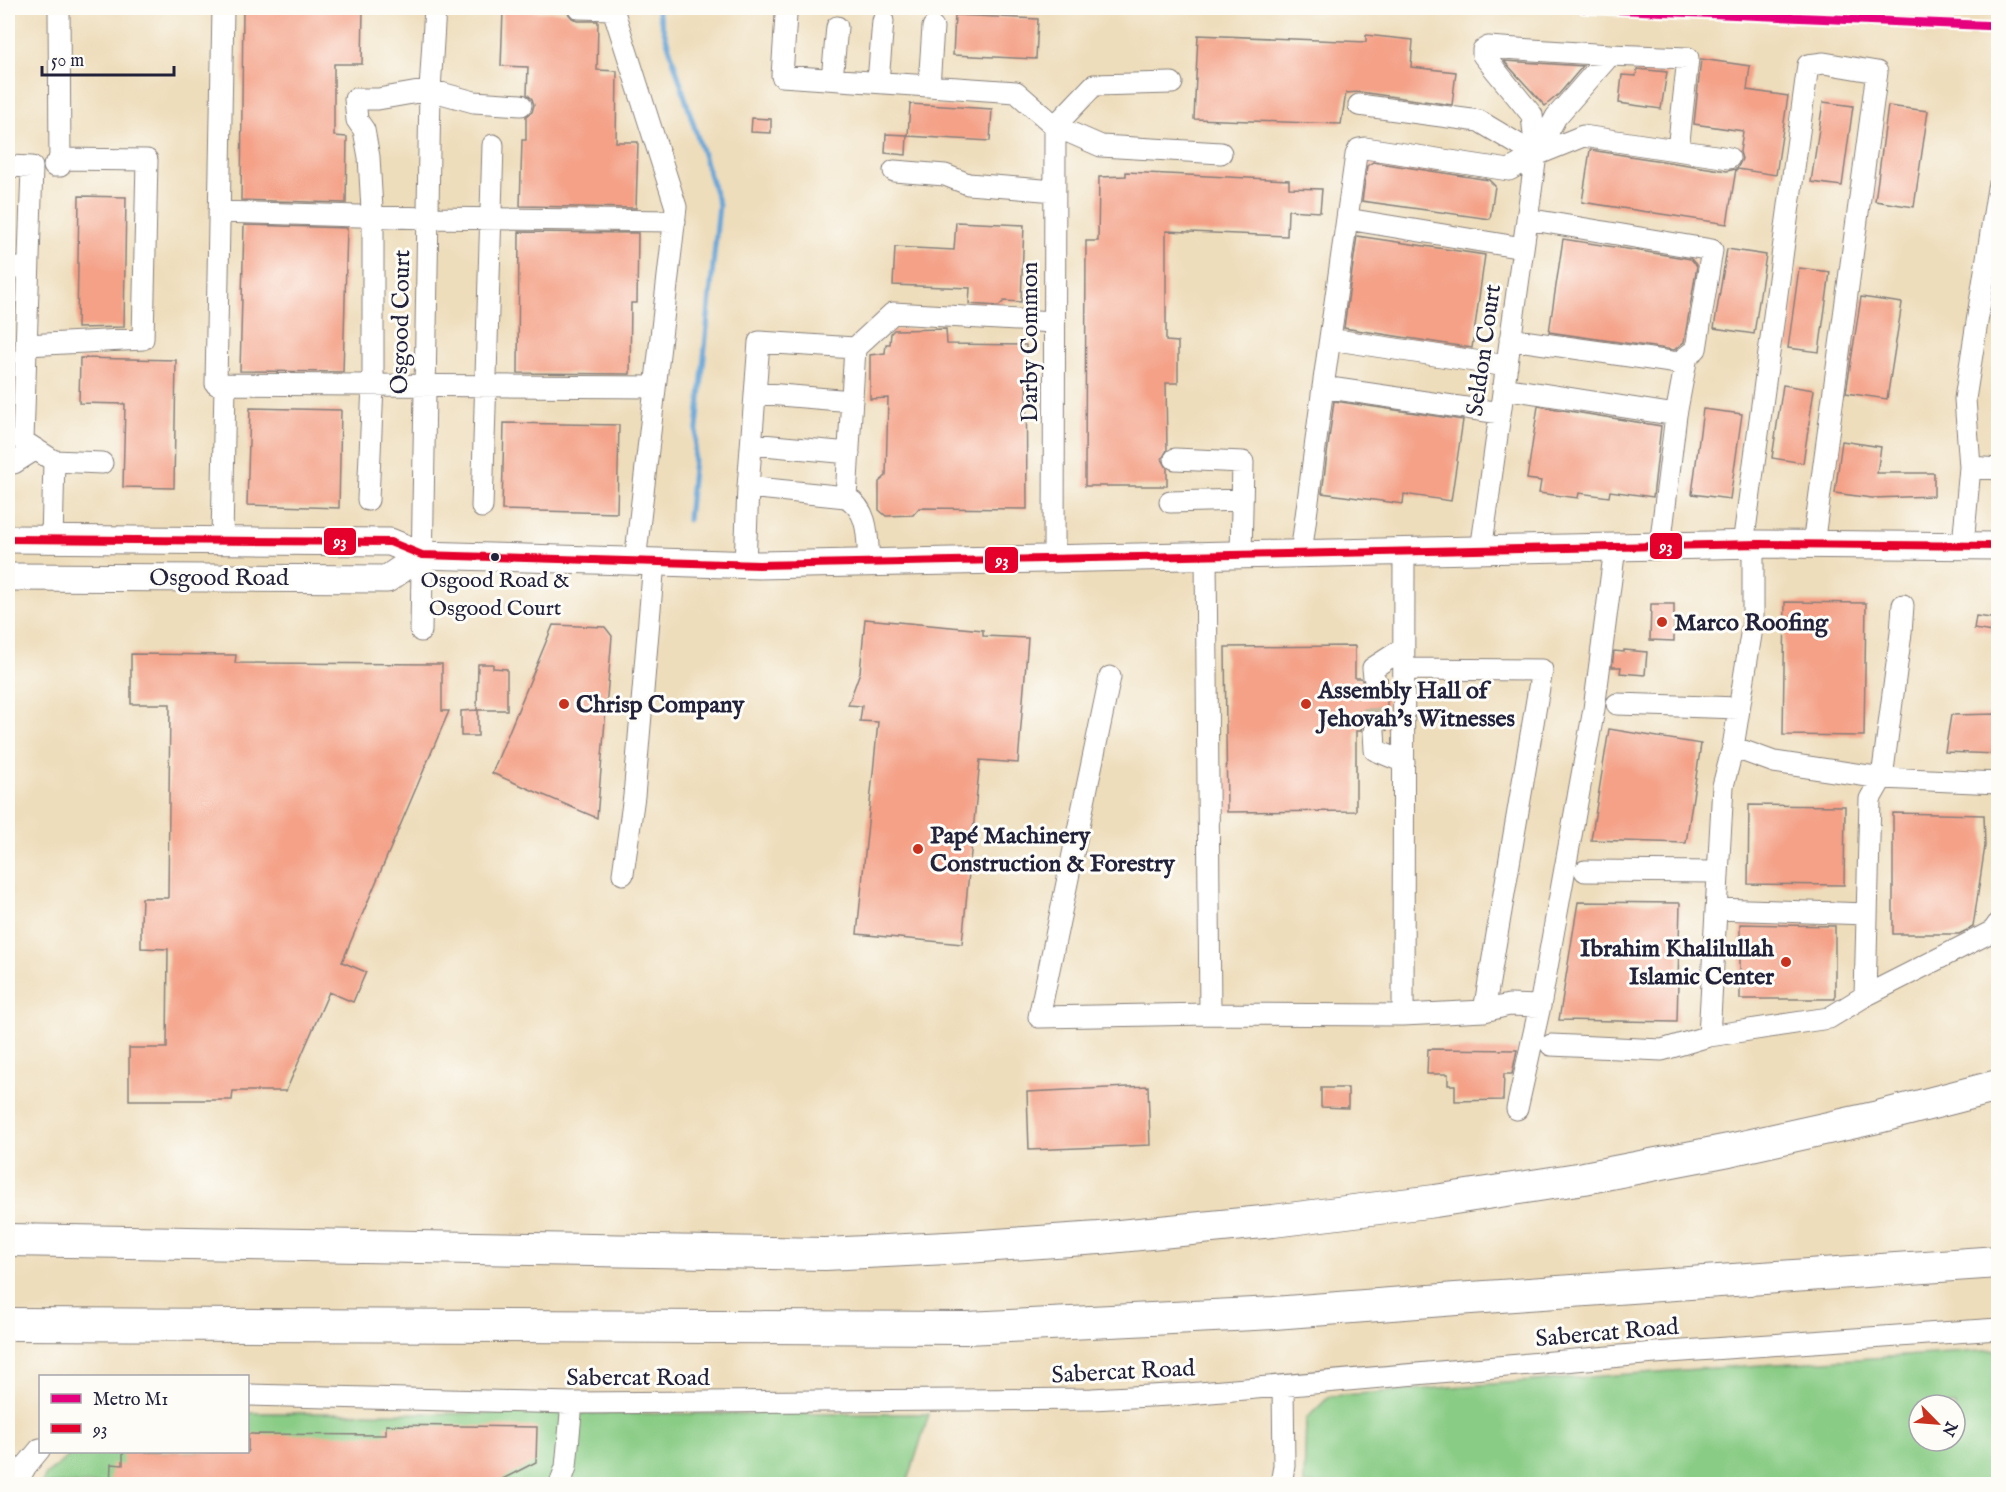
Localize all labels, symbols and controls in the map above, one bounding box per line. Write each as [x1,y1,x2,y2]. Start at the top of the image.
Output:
scale bar [42,39,174,77]
text: 50 m [51,50,84,73]
street label: Osgood Court [385,249,418,395]
street label: Darby Common [1015,261,1046,422]
street label: Seldon Court [1460,282,1509,418]
line badge: 93 [323,527,357,556]
line badge: 93 [1649,532,1683,560]
text: 93 [333,533,347,553]
text: 93 [1659,538,1673,558]
line badge: 93 [984,546,1019,574]
marker: Osgood Road & Osgood Court [489,551,501,563]
text: 93 [995,552,1009,572]
street label: Osgood Road [149,563,289,594]
place label: Osgood Road & Osgood Court [420,567,570,623]
place label: Marco Roofing [1674,608,1829,639]
marker: Marco Roofing [1655,615,1669,629]
place label: Assembly Hall of Jehovah's Witnesses [1315,676,1516,735]
place label: Chrisp Company [576,690,745,721]
marker: Chrisp Company [557,697,571,711]
marker: Assembly Hall of Jehovah's Witnesses [1299,697,1313,711]
place label: Papé Machinery Construction & Forestry [930,821,1176,880]
marker: Papé Machinery Construction & Forestry [911,842,925,856]
place label: Ibrahim Khalilullah Islamic Center [1580,934,1774,993]
marker: Ibrahim Khalilullah Islamic Center [1779,955,1793,969]
street label: Sabercat Road [1534,1312,1680,1355]
street label: Sabercat Road [1050,1353,1196,1392]
street label: Sabercat Road [566,1363,710,1394]
legend [39,1375,249,1453]
text: Metro M1 [93,1389,168,1412]
north arrow [1907,1393,1967,1453]
text: N [1937,1417,1961,1439]
text: 93 [92,1419,108,1442]

